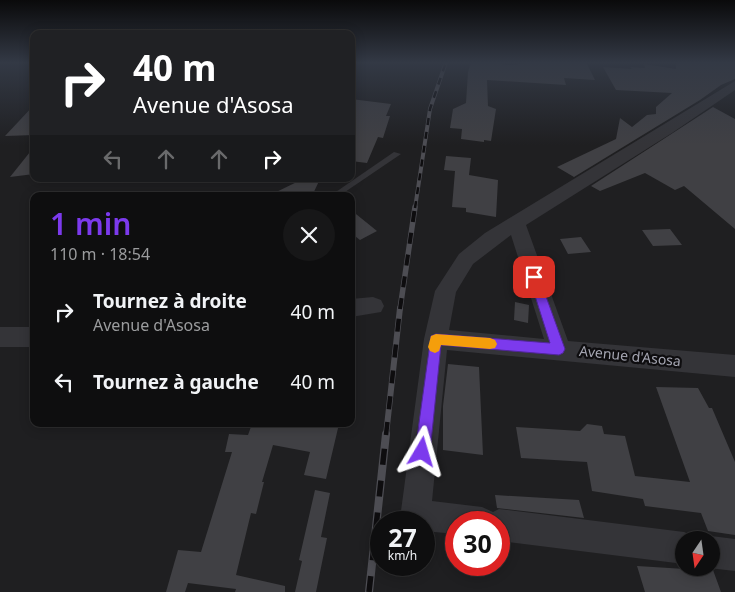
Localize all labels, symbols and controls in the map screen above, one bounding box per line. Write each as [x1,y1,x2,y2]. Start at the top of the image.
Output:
text: 40 m [133,44,216,91]
icon: right [50,50,115,115]
text: Avenue d'Asosa [133,89,294,119]
icon: left [99,145,127,173]
icon: ahead [152,145,180,173]
icon: ahead [205,145,233,173]
icon: right [258,145,286,173]
text: 1 min [50,203,131,244]
button: close [283,209,335,261]
text: 110 m · 18:54 [50,243,150,265]
pin [513,256,555,298]
icon: arrive [520,263,548,291]
text: Tournez à droite [93,288,247,314]
icon: right [50,298,78,326]
text: 40 m [291,299,335,325]
text: Avenue d'Asosa [93,314,210,336]
street label: Avenue d'Asosa [578,341,682,370]
icon: left [50,368,78,396]
text: Tournez à gauche [93,369,259,395]
text: 40 m [291,369,335,395]
position arrow [395,425,447,477]
speed limit sign: 30 [445,511,510,576]
text: 27 [388,520,417,554]
north arrow [675,531,720,576]
map controls [675,531,720,576]
text: km/h [388,547,417,564]

